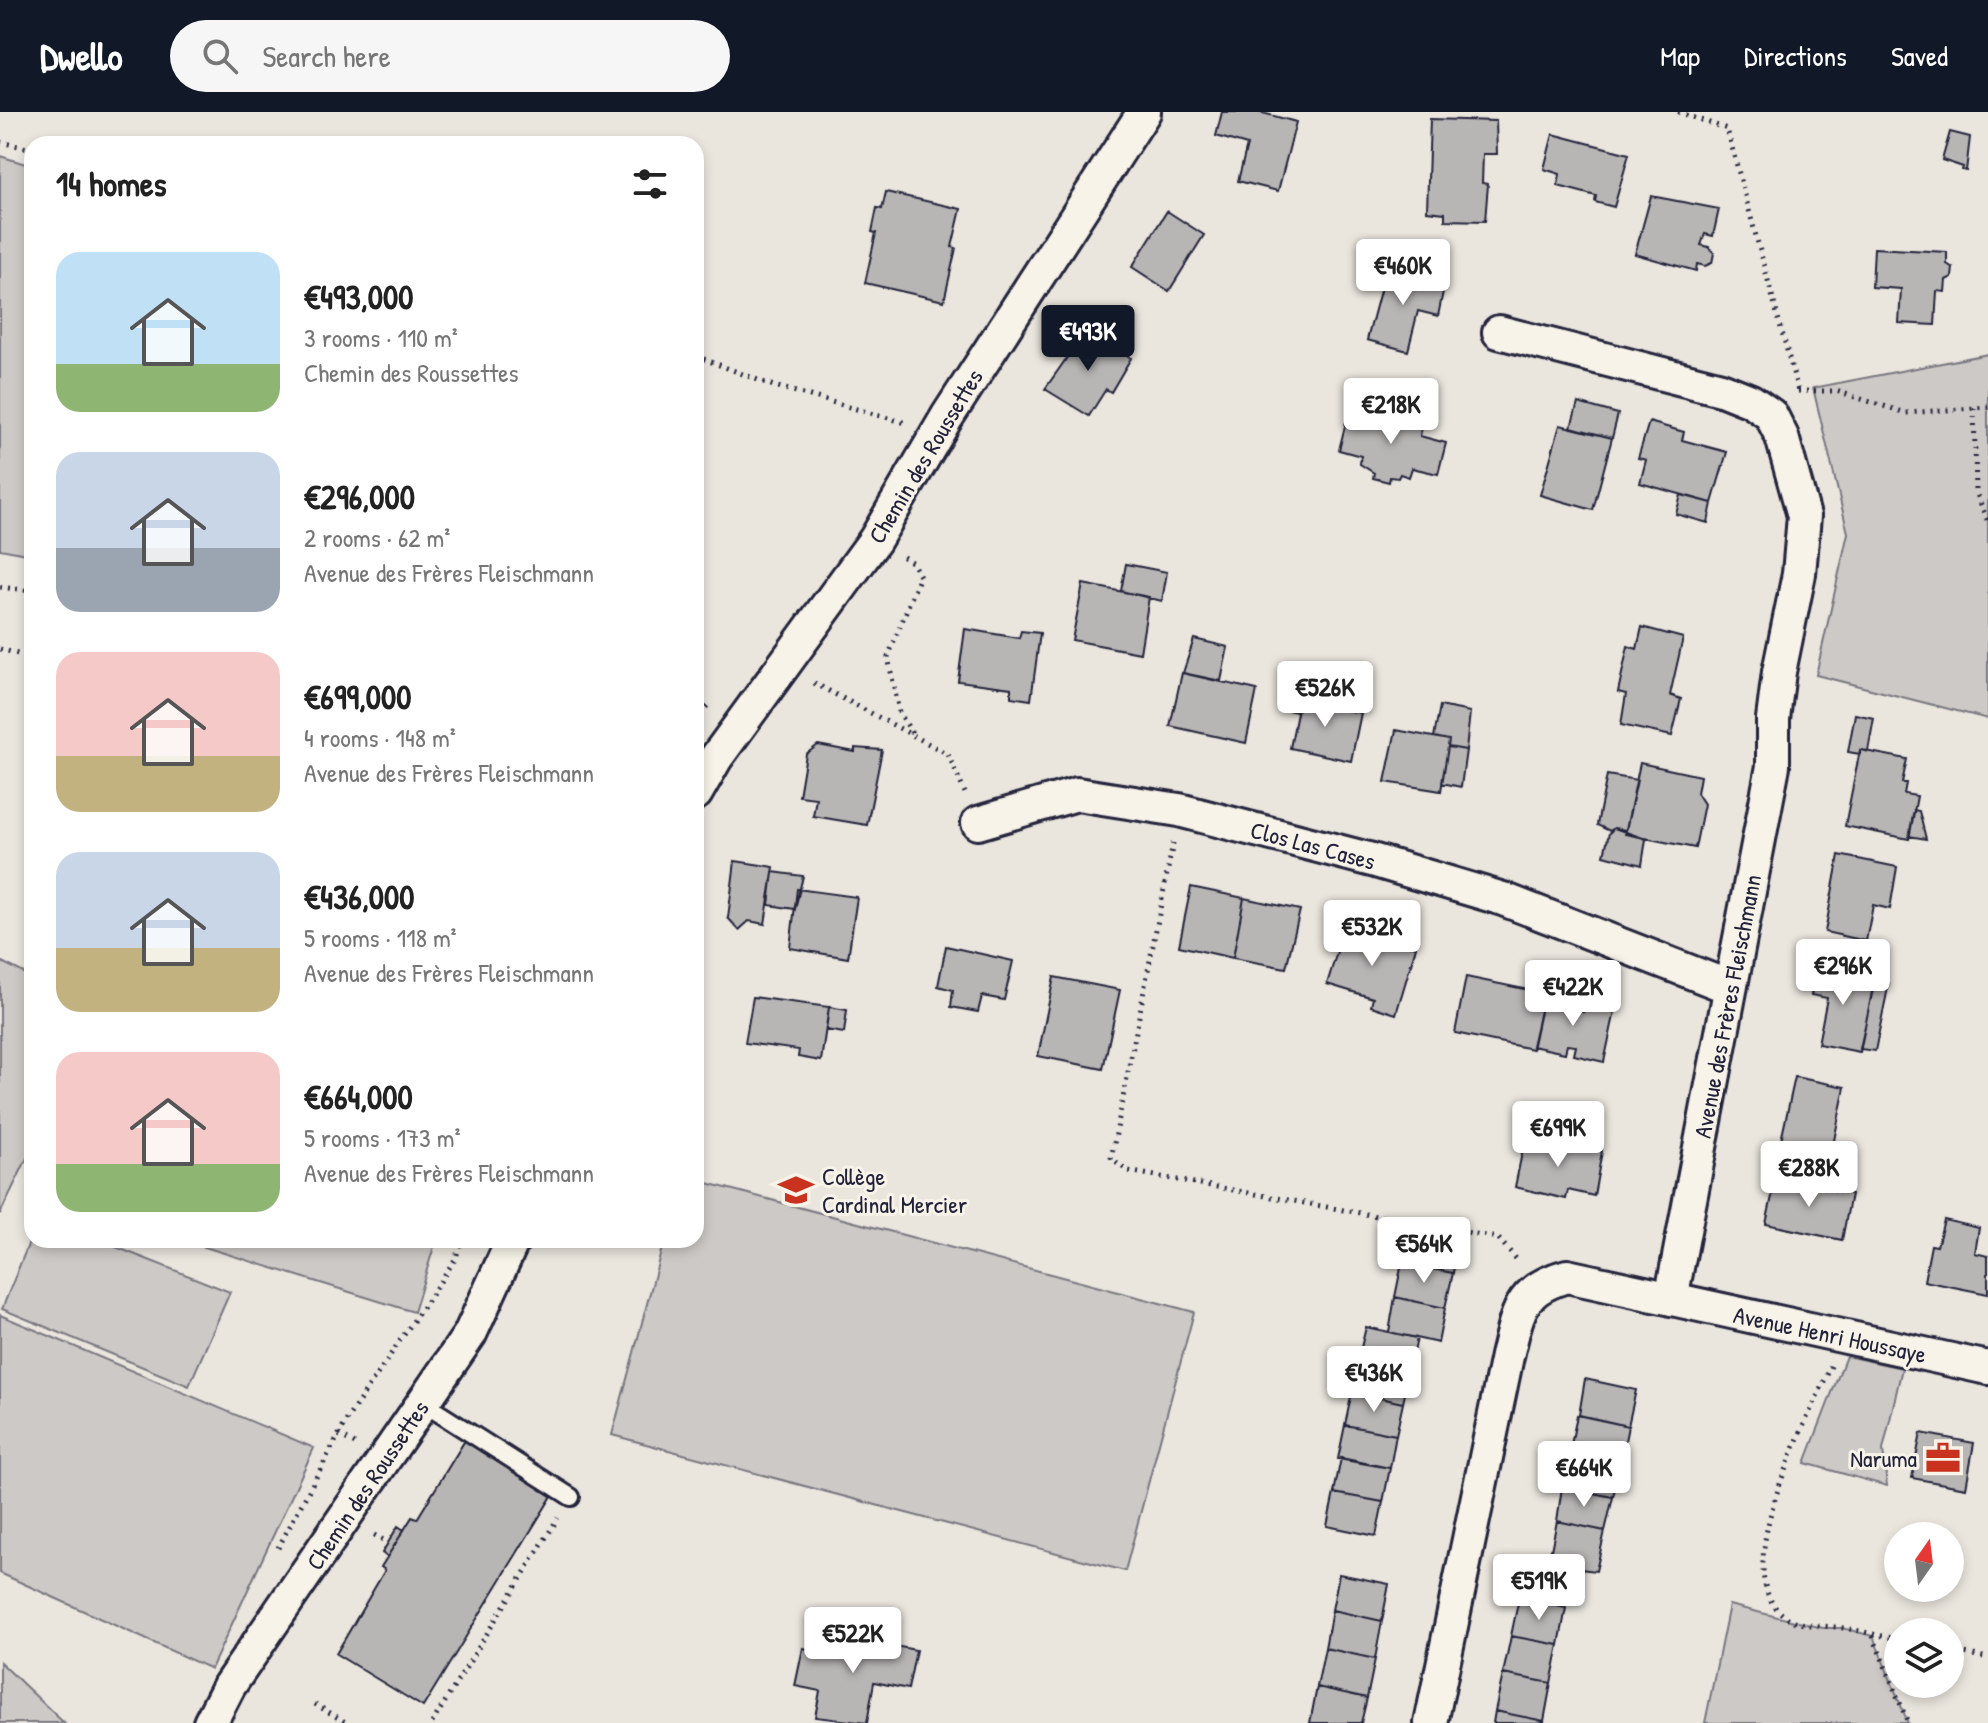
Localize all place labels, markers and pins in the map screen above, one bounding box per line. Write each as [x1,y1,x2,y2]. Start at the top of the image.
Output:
pin: €460K [1347,239,1459,307]
pin: €493K [1032,305,1144,373]
pin: €218K [1335,378,1447,446]
pin: €526K [1269,661,1381,729]
pin: €532K [1316,900,1428,968]
pin: €296K [1787,939,1899,1007]
pin: €422K [1517,960,1629,1028]
pin: €699K [1502,1101,1614,1169]
pin: €288K [1753,1141,1865,1209]
place label: Collège Cardinal Mercier [822,1160,967,1220]
school or university icon: Collège Cardinal Mercier [777,1171,815,1209]
pin: €564K [1368,1217,1480,1285]
pin: €436K [1318,1346,1430,1414]
office icon: Naruma [1924,1439,1962,1477]
pin: €664K [1528,1441,1640,1509]
place label: Naruma [1850,1442,1917,1474]
pin: €519K [1483,1554,1595,1622]
pin: €522K [797,1607,909,1675]

